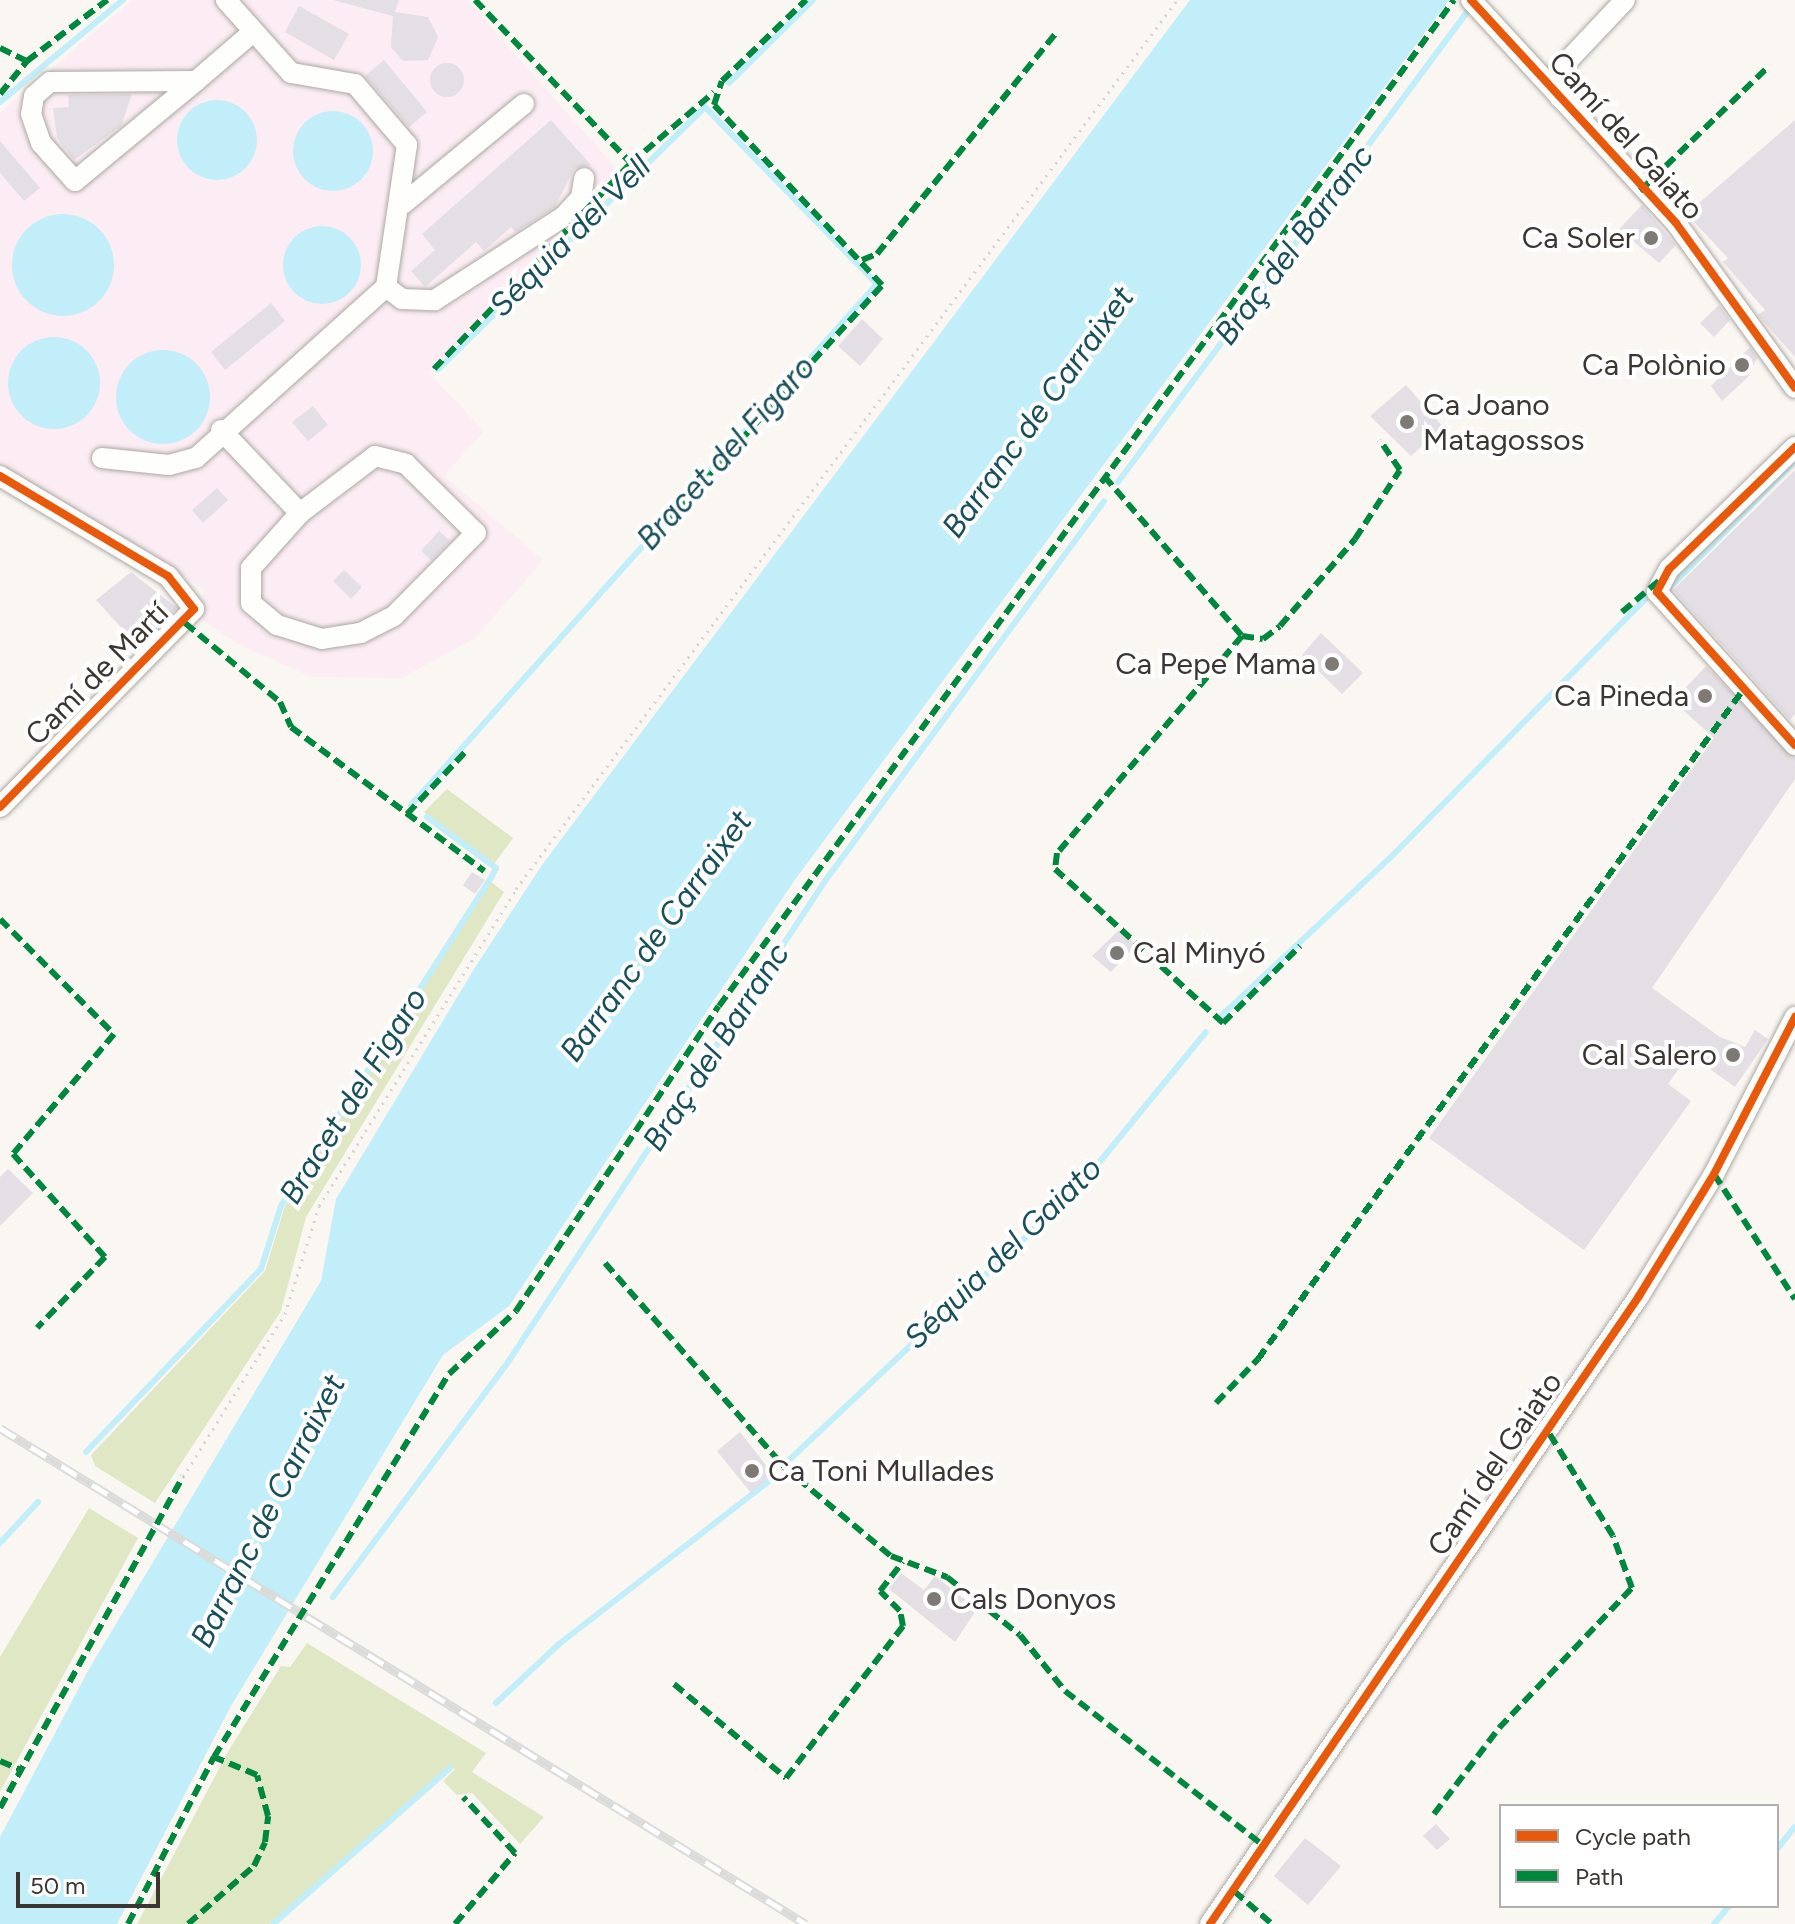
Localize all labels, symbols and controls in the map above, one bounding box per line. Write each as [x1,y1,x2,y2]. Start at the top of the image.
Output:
street label: Camí del Gaiato [1541,45,1711,227]
water label: Braç del Barranc [1206,138,1382,352]
water label: Séquia del Vell [481,147,659,325]
place label: Ca Soler [1522,220,1635,256]
marker: Ca Soler [1642,229,1660,247]
water label: Barranc de Carraixet [934,279,1142,545]
place label: Ca Polònio [1582,347,1726,383]
water label: Bracet del Figaro [629,348,823,558]
marker: Ca Polònio [1733,356,1751,374]
place label: Ca Joano Matagossos [1423,387,1585,458]
marker: Ca Joano Matagossos [1398,413,1416,431]
street label: Camí de Martí [18,595,176,753]
place label: Ca Pepe Mama [1115,646,1316,682]
marker: Ca Pepe Mama [1323,655,1341,673]
place label: Ca Pineda [1554,678,1689,714]
marker: Ca Pineda [1696,687,1714,705]
water label: Barranc de Carraixet [552,803,760,1069]
place label: Cal Minyó [1133,935,1266,971]
water label: Braç del Barranc [635,936,797,1158]
marker: Cal Minyó [1108,944,1126,962]
water label: Bracet del Figaro [271,981,435,1211]
place label: Cal Salero [1582,1037,1717,1073]
marker: Cal Salero [1724,1046,1742,1064]
water label: Séquia del Gaiato [896,1149,1110,1357]
street label: Camí del Gaiato [1420,1365,1570,1563]
water label: Barranc de Carraixet [183,1368,353,1654]
place label: Ca Toni Mullades [768,1453,994,1489]
marker: Ca Toni Mullades [743,1462,761,1480]
place label: Cals Donyos [950,1581,1116,1617]
marker: Cals Donyos [925,1590,943,1608]
legend [1499,1804,1779,1908]
text: Cycle path [1575,1822,1691,1851]
scale bar [20,1856,164,1906]
text: Path [1575,1862,1623,1891]
text: 50 m [30,1871,86,1900]

